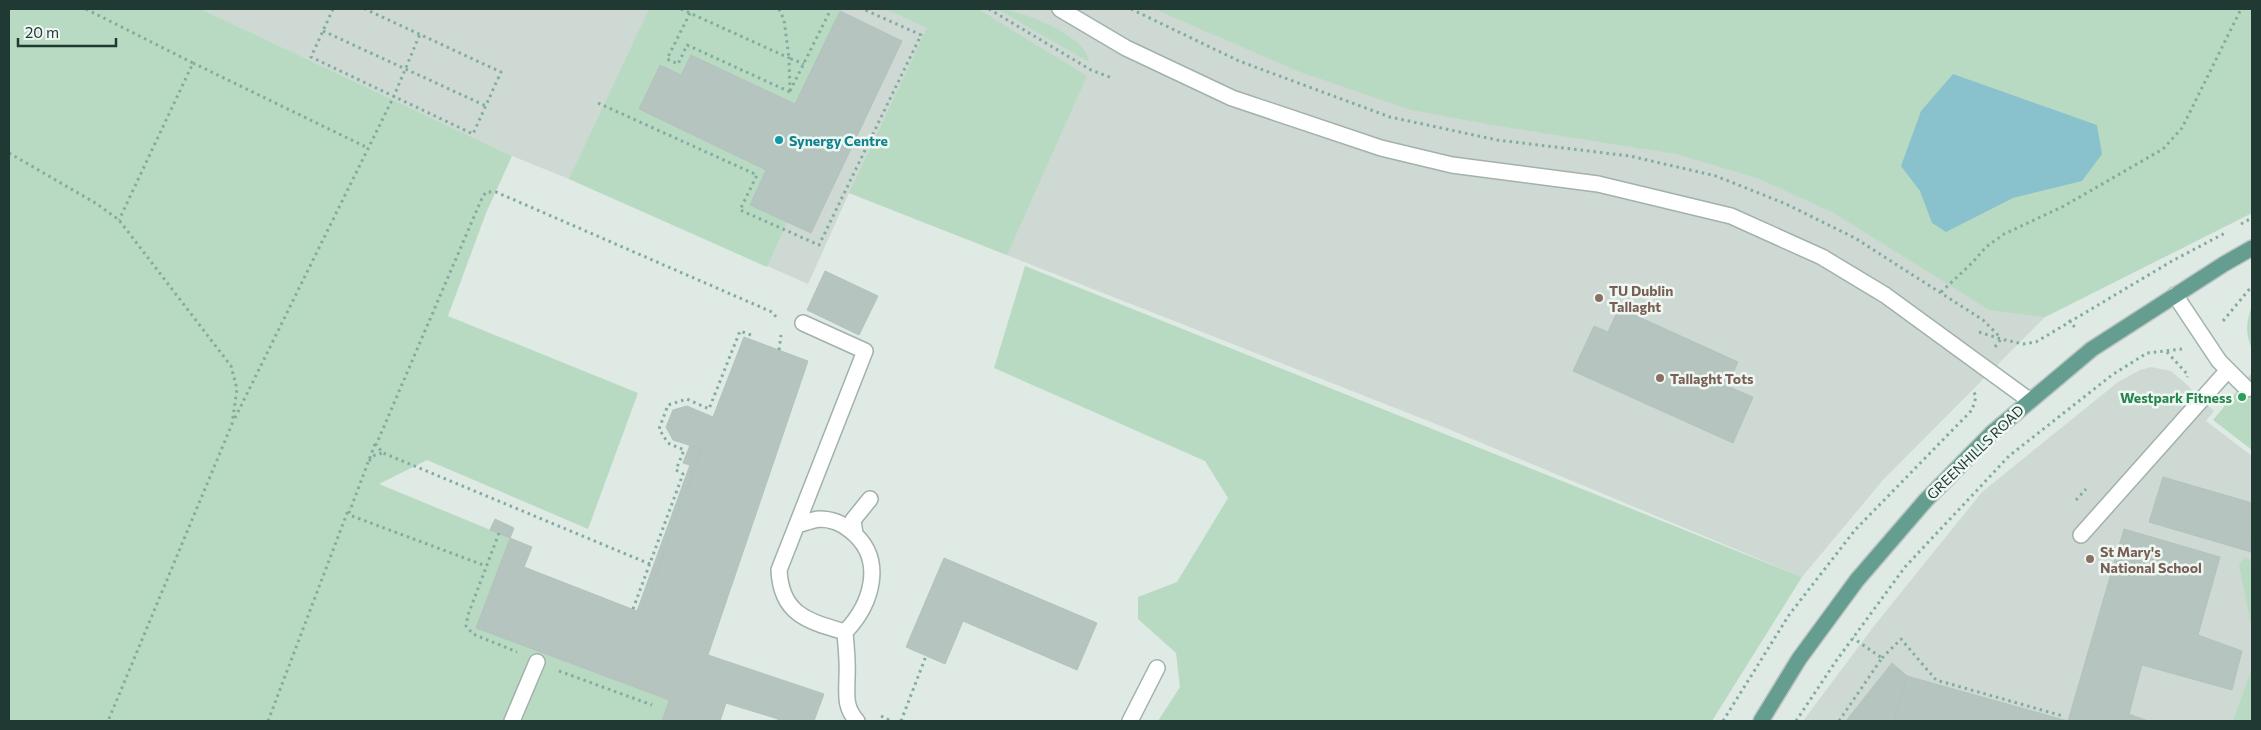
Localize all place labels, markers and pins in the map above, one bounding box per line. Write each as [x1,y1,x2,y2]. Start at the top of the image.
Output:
place label: Synergy Centre [789,132,888,149]
marker: Synergy Centre [773,134,785,146]
place label: TU Dublin Tallaght [1609,282,1673,315]
marker: TU Dublin Tallaght [1593,292,1605,304]
place label: Tallaght Tots [1670,370,1754,387]
marker: Tallaght Tots [1654,372,1666,384]
place label: Westpark Fitness [2120,389,2232,406]
marker: Westpark Fitness [2236,391,2248,403]
place label: St Mary's National School [2100,543,2202,576]
marker: St Mary's National School [2084,553,2096,565]

